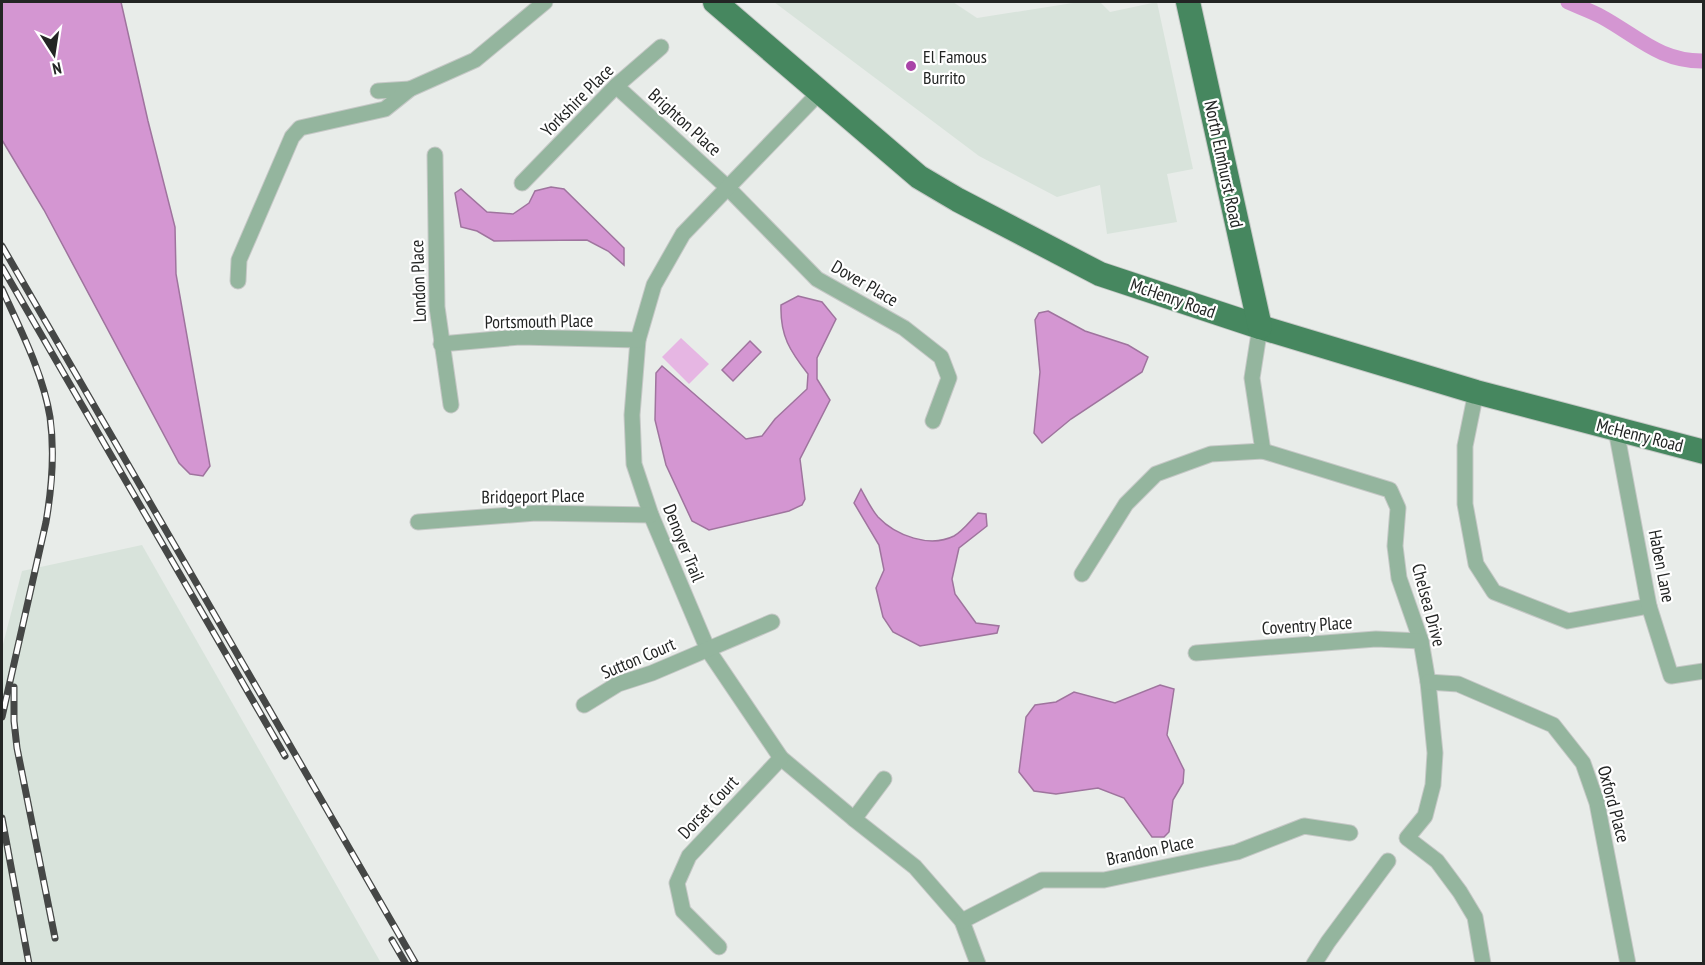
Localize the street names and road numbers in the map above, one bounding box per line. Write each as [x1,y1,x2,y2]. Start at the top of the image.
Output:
street label: Yorkshire Place [536,59,618,141]
street label: Brighton Place [644,83,726,161]
street label: North Elmhurst Road [1199,98,1249,230]
street label: London Place [405,239,431,323]
street label: Dover Place [828,255,902,311]
street label: McHenry Road [1127,273,1219,323]
street label: Portsmouth Place [484,309,594,333]
street label: McHenry Road [1594,413,1686,457]
street label: Bridgeport Place [481,484,585,508]
street label: Denoyer Trail [658,501,710,586]
street label: Haben Lane [1644,528,1680,604]
street label: Chelsea Drive [1407,561,1451,649]
street label: Coventry Place [1261,610,1353,640]
street label: Sutton Court [597,632,679,684]
street label: Oxford Place [1593,763,1635,845]
street label: Dorset Court [673,771,743,843]
street label: Brandon Place [1104,830,1196,870]

